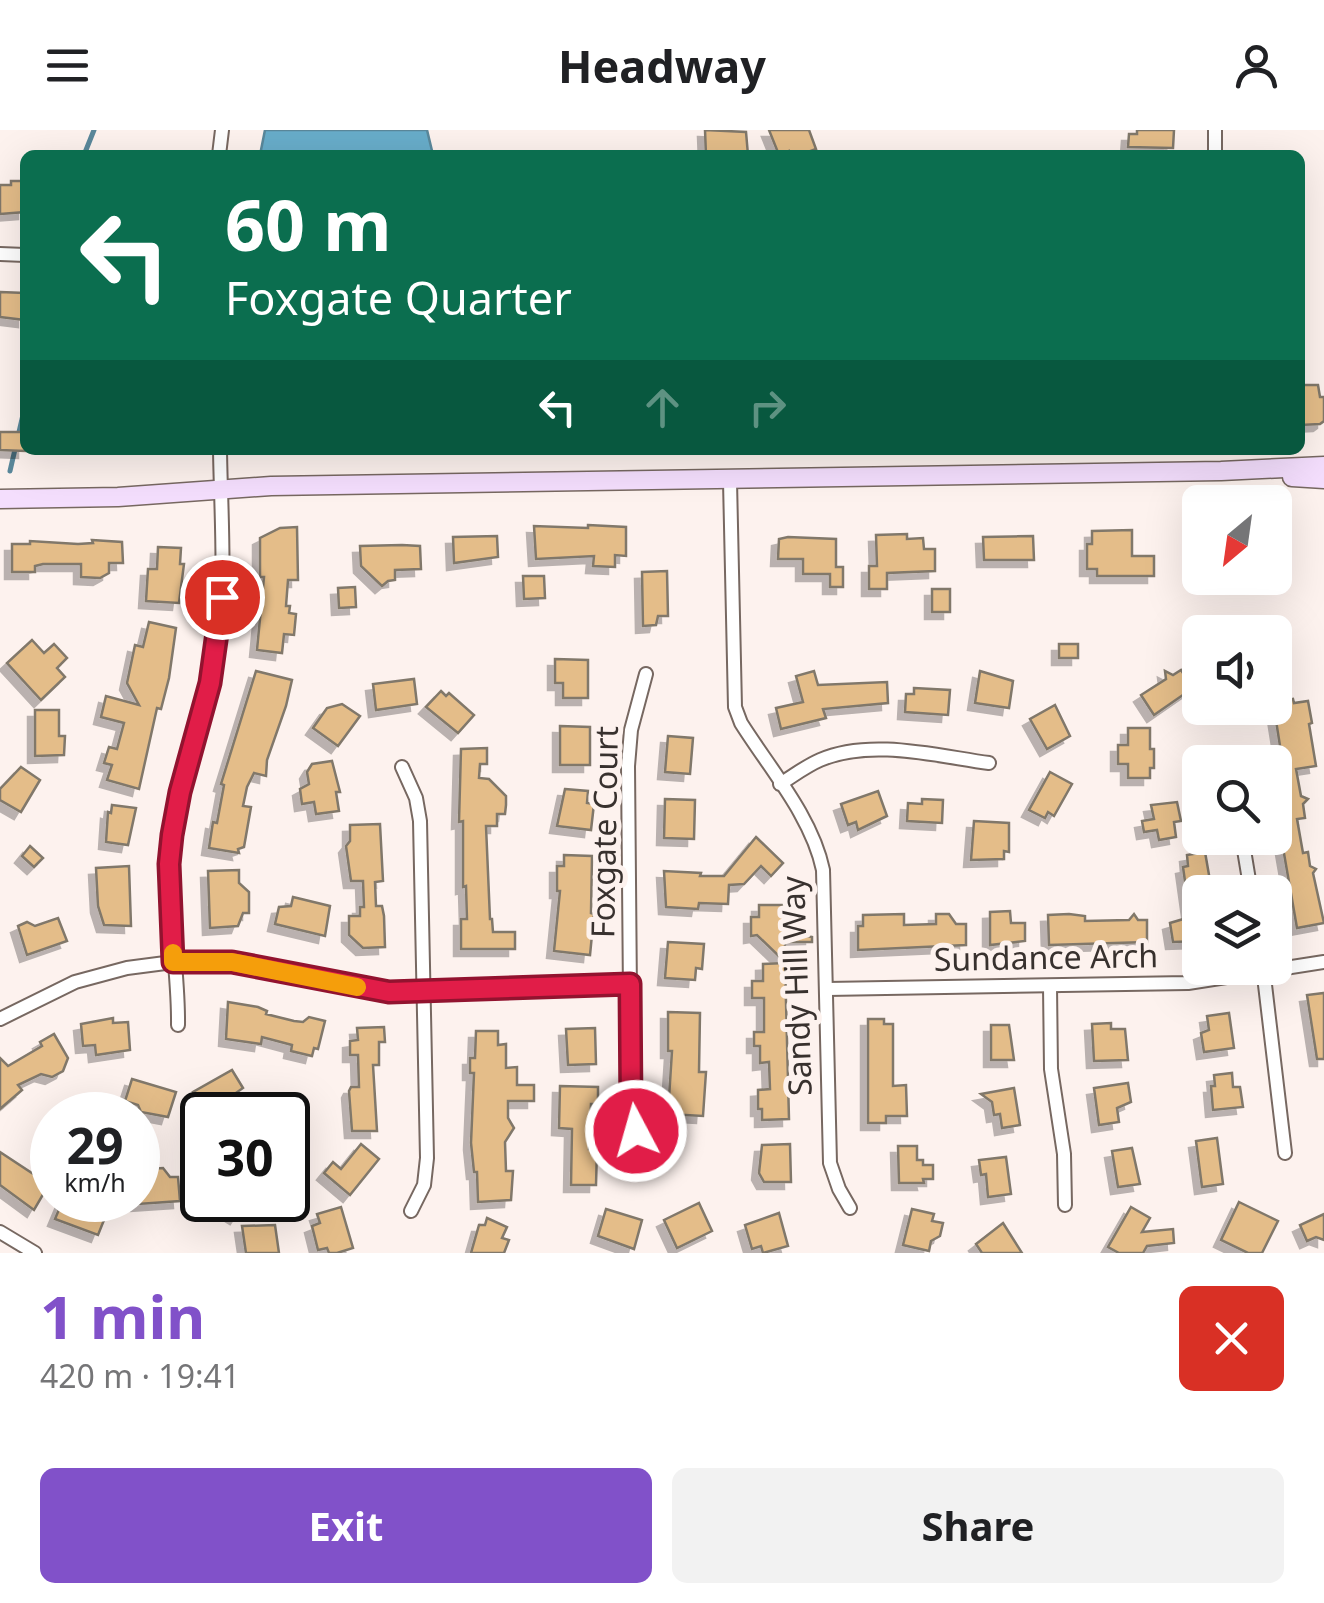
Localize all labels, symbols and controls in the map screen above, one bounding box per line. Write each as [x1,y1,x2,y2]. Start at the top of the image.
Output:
text: Headway [558,35,766,96]
icon: menu [40,38,95,93]
icon: person [1229,38,1284,93]
text: 60 m [225,176,392,272]
icon: left [60,190,190,320]
text: Foxgate Quarter [225,267,572,328]
icon: left [530,380,585,435]
icon: ahead [635,380,690,435]
icon: right [740,380,795,435]
north arrow [1182,485,1292,595]
map controls [1182,485,1292,985]
pin [180,555,265,640]
icon: arrive [195,570,250,625]
button: sound [1182,615,1292,725]
street label: Foxgate Court [580,726,627,938]
button: search [1182,745,1292,855]
street label: Sandy Hill Way [770,875,821,1097]
button: layers [1182,875,1292,985]
street label: Sundance Arch [933,933,1159,980]
position arrow [584,1079,688,1183]
speed limit sign: 30 [180,1092,310,1222]
text: 29 [66,1111,124,1179]
text: km/h [64,1165,126,1199]
text: 1 min [40,1275,205,1357]
button: close [1179,1286,1284,1391]
text: 420 m · 19:41 [40,1354,240,1397]
button: Exit [40,1468,652,1583]
button: Share [672,1468,1284,1583]

